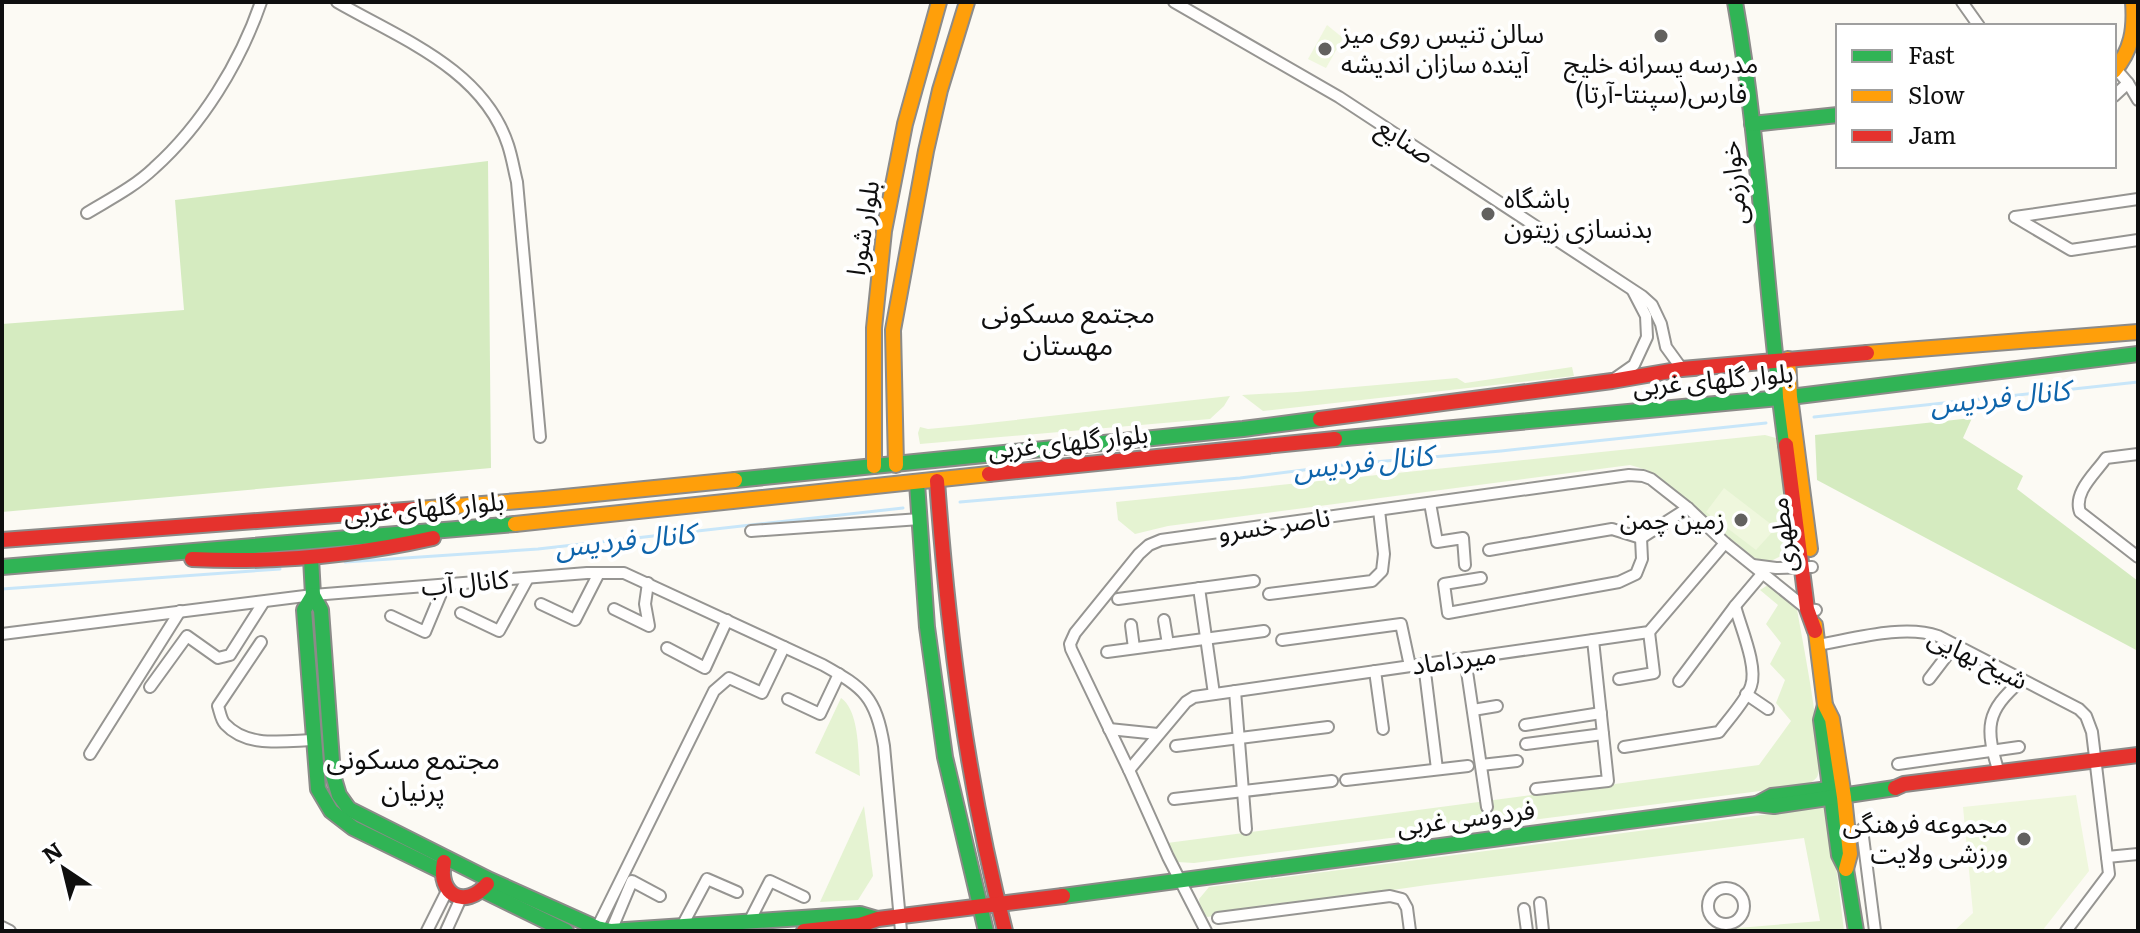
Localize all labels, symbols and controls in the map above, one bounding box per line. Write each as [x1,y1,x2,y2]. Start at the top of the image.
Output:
place label: سالن تنیس روی میز آینده سازان اندیشه [1340,12,1544,81]
legend [1836,24,2116,168]
marker: مدرسه پسرانه خلیج فارس(سپنتا-آرتا) [1652,27,1670,45]
text: Fast [1908,36,1955,71]
marker: سالن تنیس روی میز آینده سازان اندیشه [1316,40,1334,58]
place label: مدرسه پسرانه خلیج فارس(سپنتا-آرتا) [1564,42,1758,111]
text: Slow [1908,76,1965,111]
street label: صنایع [1369,106,1444,175]
text: Jam [1908,116,1956,151]
street label: خوارزمی [1708,139,1755,227]
street label: بلوار شورا [834,177,887,278]
place label: باشگاه بدنسازی زیتون [1504,177,1652,246]
marker: باشگاه بدنسازی زیتون [1479,205,1497,223]
district label: مجتمع مسکونی مهستان [981,290,1155,364]
street label: بلوار گلهای غربی [1631,351,1795,404]
water label: کانال فردیس [1928,366,2077,423]
street label: بلوار گلهای غربی [986,412,1150,467]
water label: کانال فردیس [1291,431,1440,488]
street label: بلوار گلهای غربی [342,479,506,532]
street label: ناصر خسرو [1215,495,1332,550]
street label: مطهری [1757,496,1804,575]
place label: زمین چمن [1620,498,1725,537]
water label: کانال فردیس [553,509,702,566]
marker: زمین چمن [1732,511,1750,529]
street label: کانال آب [419,557,511,604]
street label: شیخ بهایی [1921,616,2036,700]
street label: میرداماد [1409,632,1498,683]
district label: مجتمع مسکونی پرنیان [326,736,500,810]
street label: فردوسی غربی [1395,788,1537,843]
place label: مجموعه فرهنگی ورزشی ولایت [1843,802,2008,871]
north arrow [24,829,104,909]
marker: مجموعه فرهنگی ورزشی ولایت [2015,830,2033,848]
text: N [35,833,69,870]

